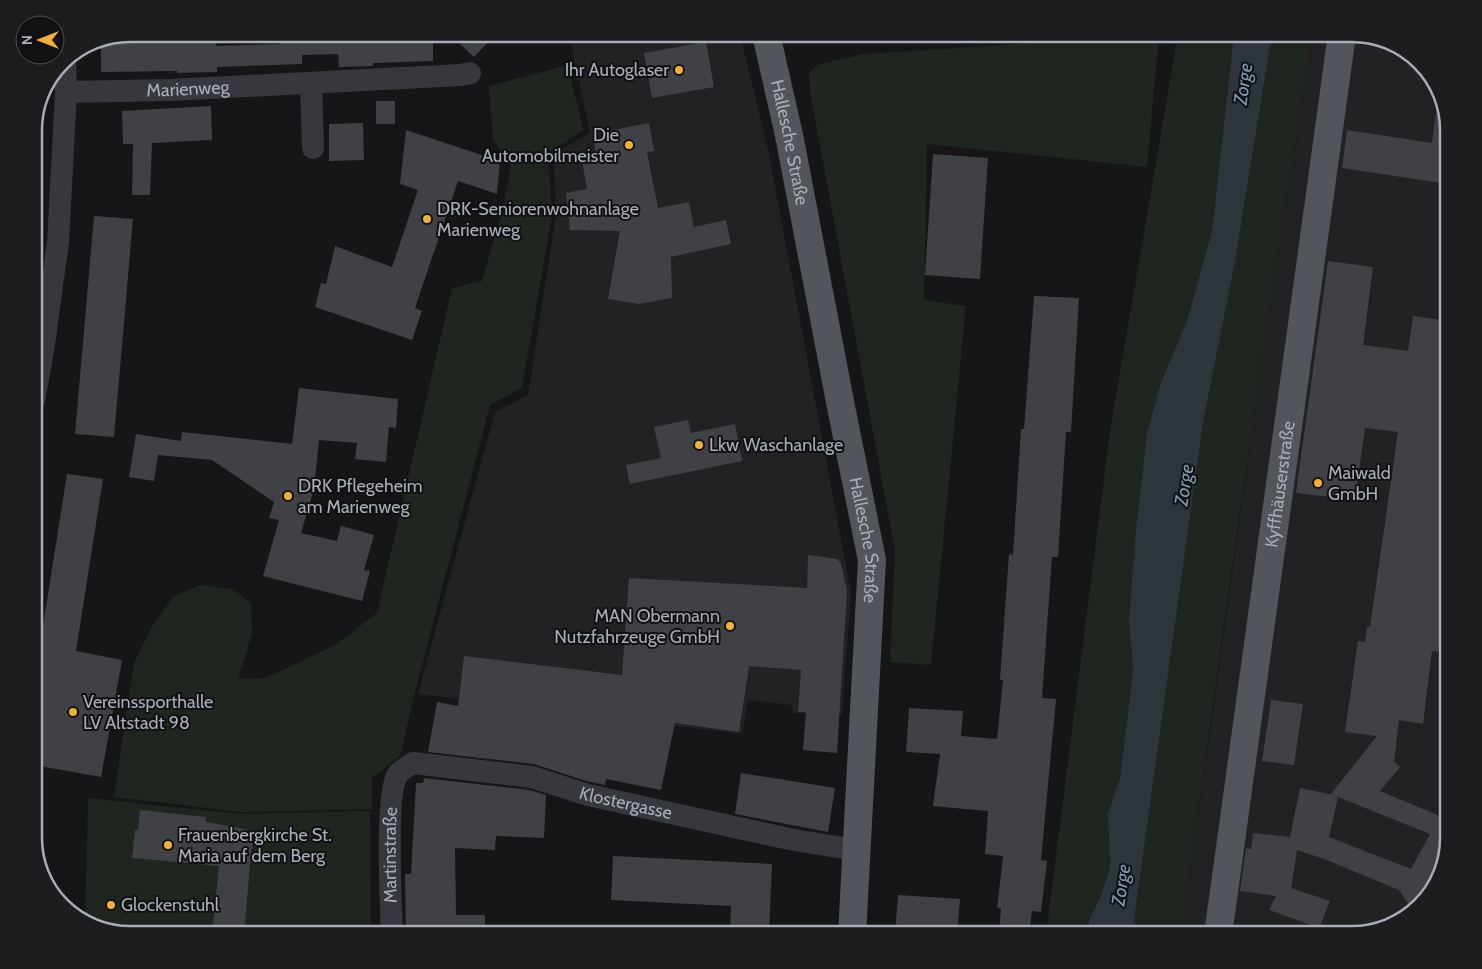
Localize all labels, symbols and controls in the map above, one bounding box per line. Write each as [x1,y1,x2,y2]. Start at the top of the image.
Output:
north arrow [15,15,65,65]
text: N [18,35,36,45]
place label: Ihr Autoglaser [565,59,669,81]
water label: Zorge [1229,61,1257,107]
marker: Ihr Autoglaser [673,64,685,76]
street label: Marienweg [146,76,231,101]
street label: Hallesche Straße [766,78,813,207]
place label: Die Automobilmeister [482,124,619,167]
marker: Die Automobilmeister [623,139,635,151]
place label: DRK-Seniorenwohnanlage Marienweg [437,198,639,241]
marker: DRK-Seniorenwohnanlage Marienweg [421,213,433,225]
street label: Kyffhäuserstraße [1260,420,1300,549]
place label: Lkw Waschanlage [709,434,843,456]
marker: Lkw Waschanlage [693,439,705,451]
water label: Zorge [1169,462,1199,508]
place label: Maiwald GmbH [1328,462,1391,505]
place label: DRK Pflegeheim am Marienweg [298,475,423,518]
street label: Hallesche Straße [844,475,883,604]
marker: Maiwald GmbH [1312,477,1324,489]
marker: DRK Pflegeheim am Marienweg [282,490,294,502]
place label: MAN Obermann Nutzfahrzeuge GmbH [554,605,720,648]
marker: MAN Obermann Nutzfahrzeuge GmbH [724,620,736,632]
place label: Vereinssporthalle LV Altstadt 98 [83,691,213,734]
marker: Vereinssporthalle LV Altstadt 98 [67,706,79,718]
street label: Klostergasse [577,782,674,824]
street label: Martinstraße [379,806,402,904]
place label: Frauenbergkirche St. Maria auf dem Berg [178,824,332,867]
marker: Frauenbergkirche St. Maria auf dem Berg [162,839,174,851]
water label: Zorge [1106,862,1136,908]
place label: Glockenstuhl [121,894,220,916]
marker: Glockenstuhl [105,899,117,911]

